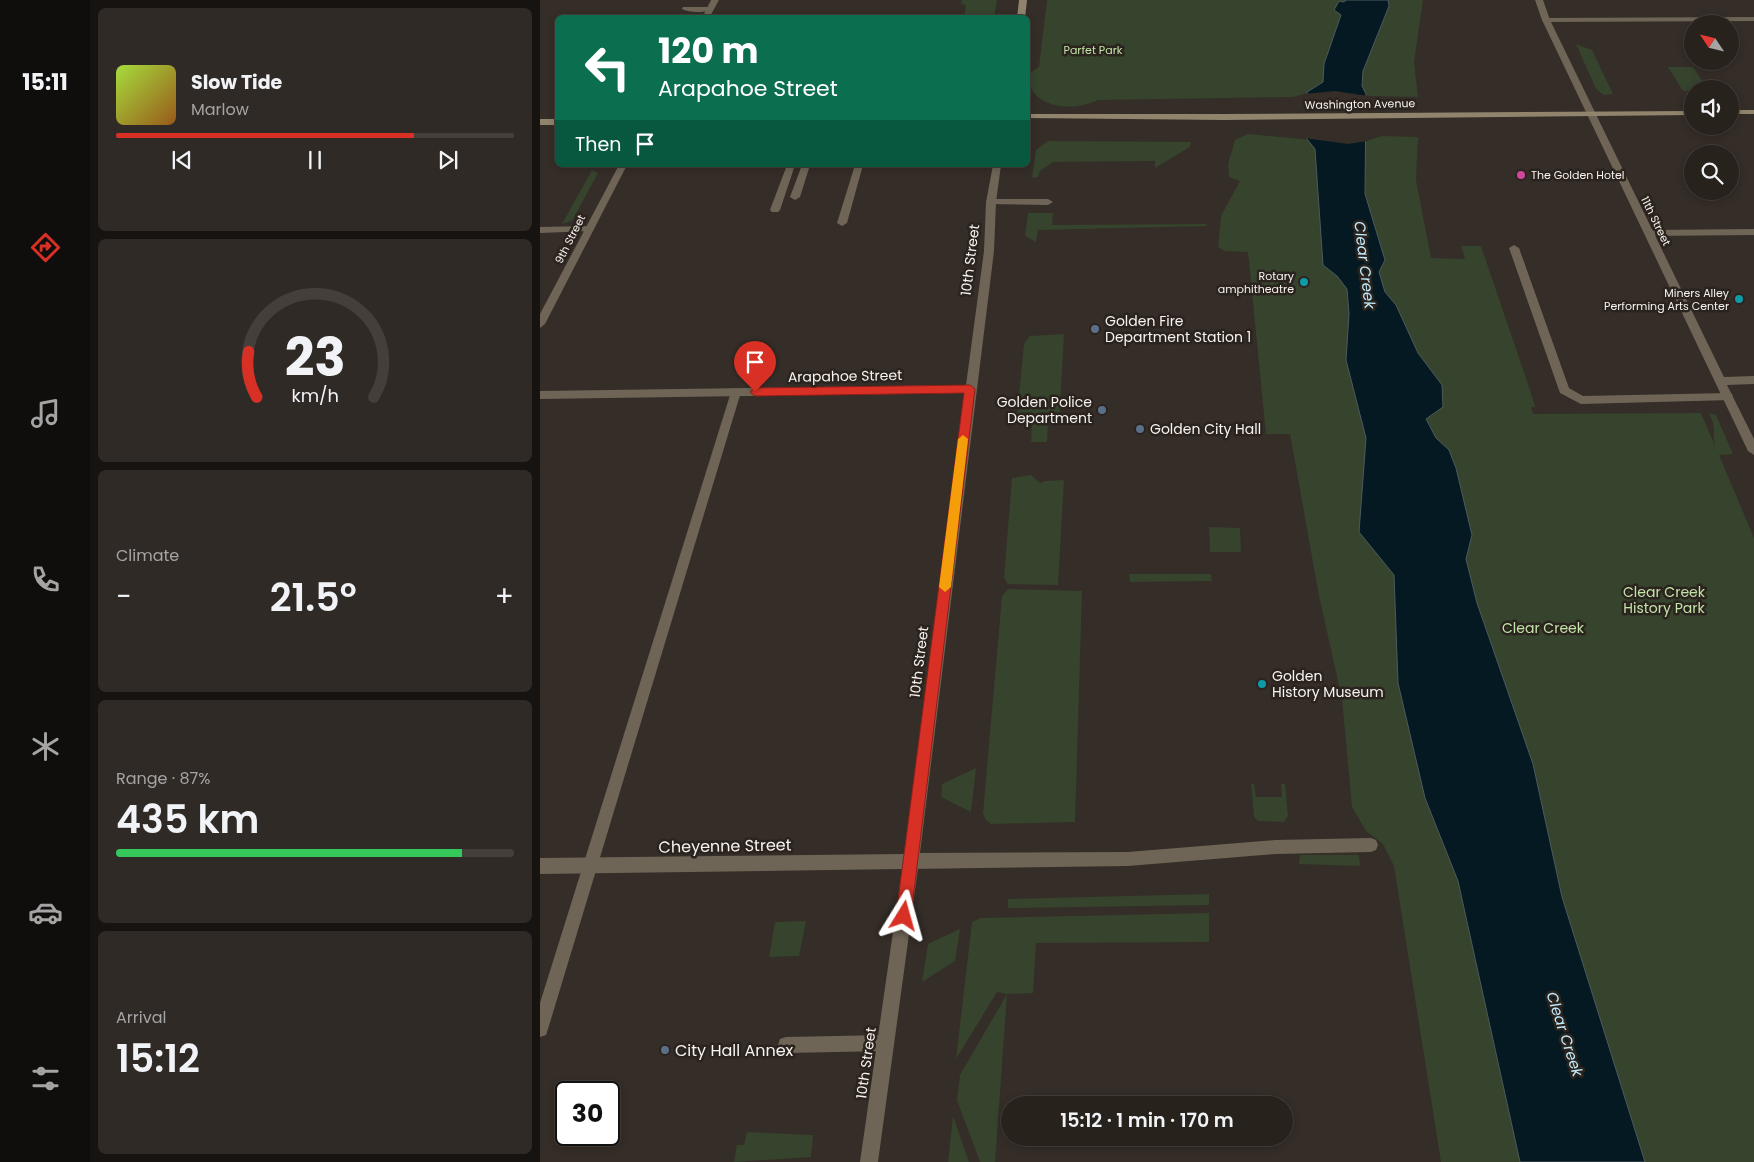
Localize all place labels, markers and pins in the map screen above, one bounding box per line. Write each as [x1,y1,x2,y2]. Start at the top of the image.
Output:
place label: The Golden Hotel [1531,167,1624,183]
marker: The Golden Hotel [1515,169,1527,181]
place label: Rotary amphitheatre [1218,268,1295,297]
marker: Rotary amphitheatre [1298,276,1310,288]
place label: Miners Alley Performing Arts Center [1604,285,1730,314]
marker: Miners Alley Performing Arts Center [1733,293,1745,305]
place label: Golden Fire Department Station 1 [1105,311,1251,347]
marker: Golden Fire Department Station 1 [1089,323,1101,335]
pin [734,341,776,392]
place label: Golden Police Department [997,392,1092,428]
marker: Golden Police Department [1096,404,1108,416]
place label: Golden City Hall [1150,419,1261,439]
marker: Golden City Hall [1134,423,1146,435]
place label: Golden History Museum [1272,666,1384,702]
marker: Golden History Museum [1256,678,1268,690]
place label: City Hall Annex [675,1039,794,1062]
marker: City Hall Annex [659,1044,671,1056]

